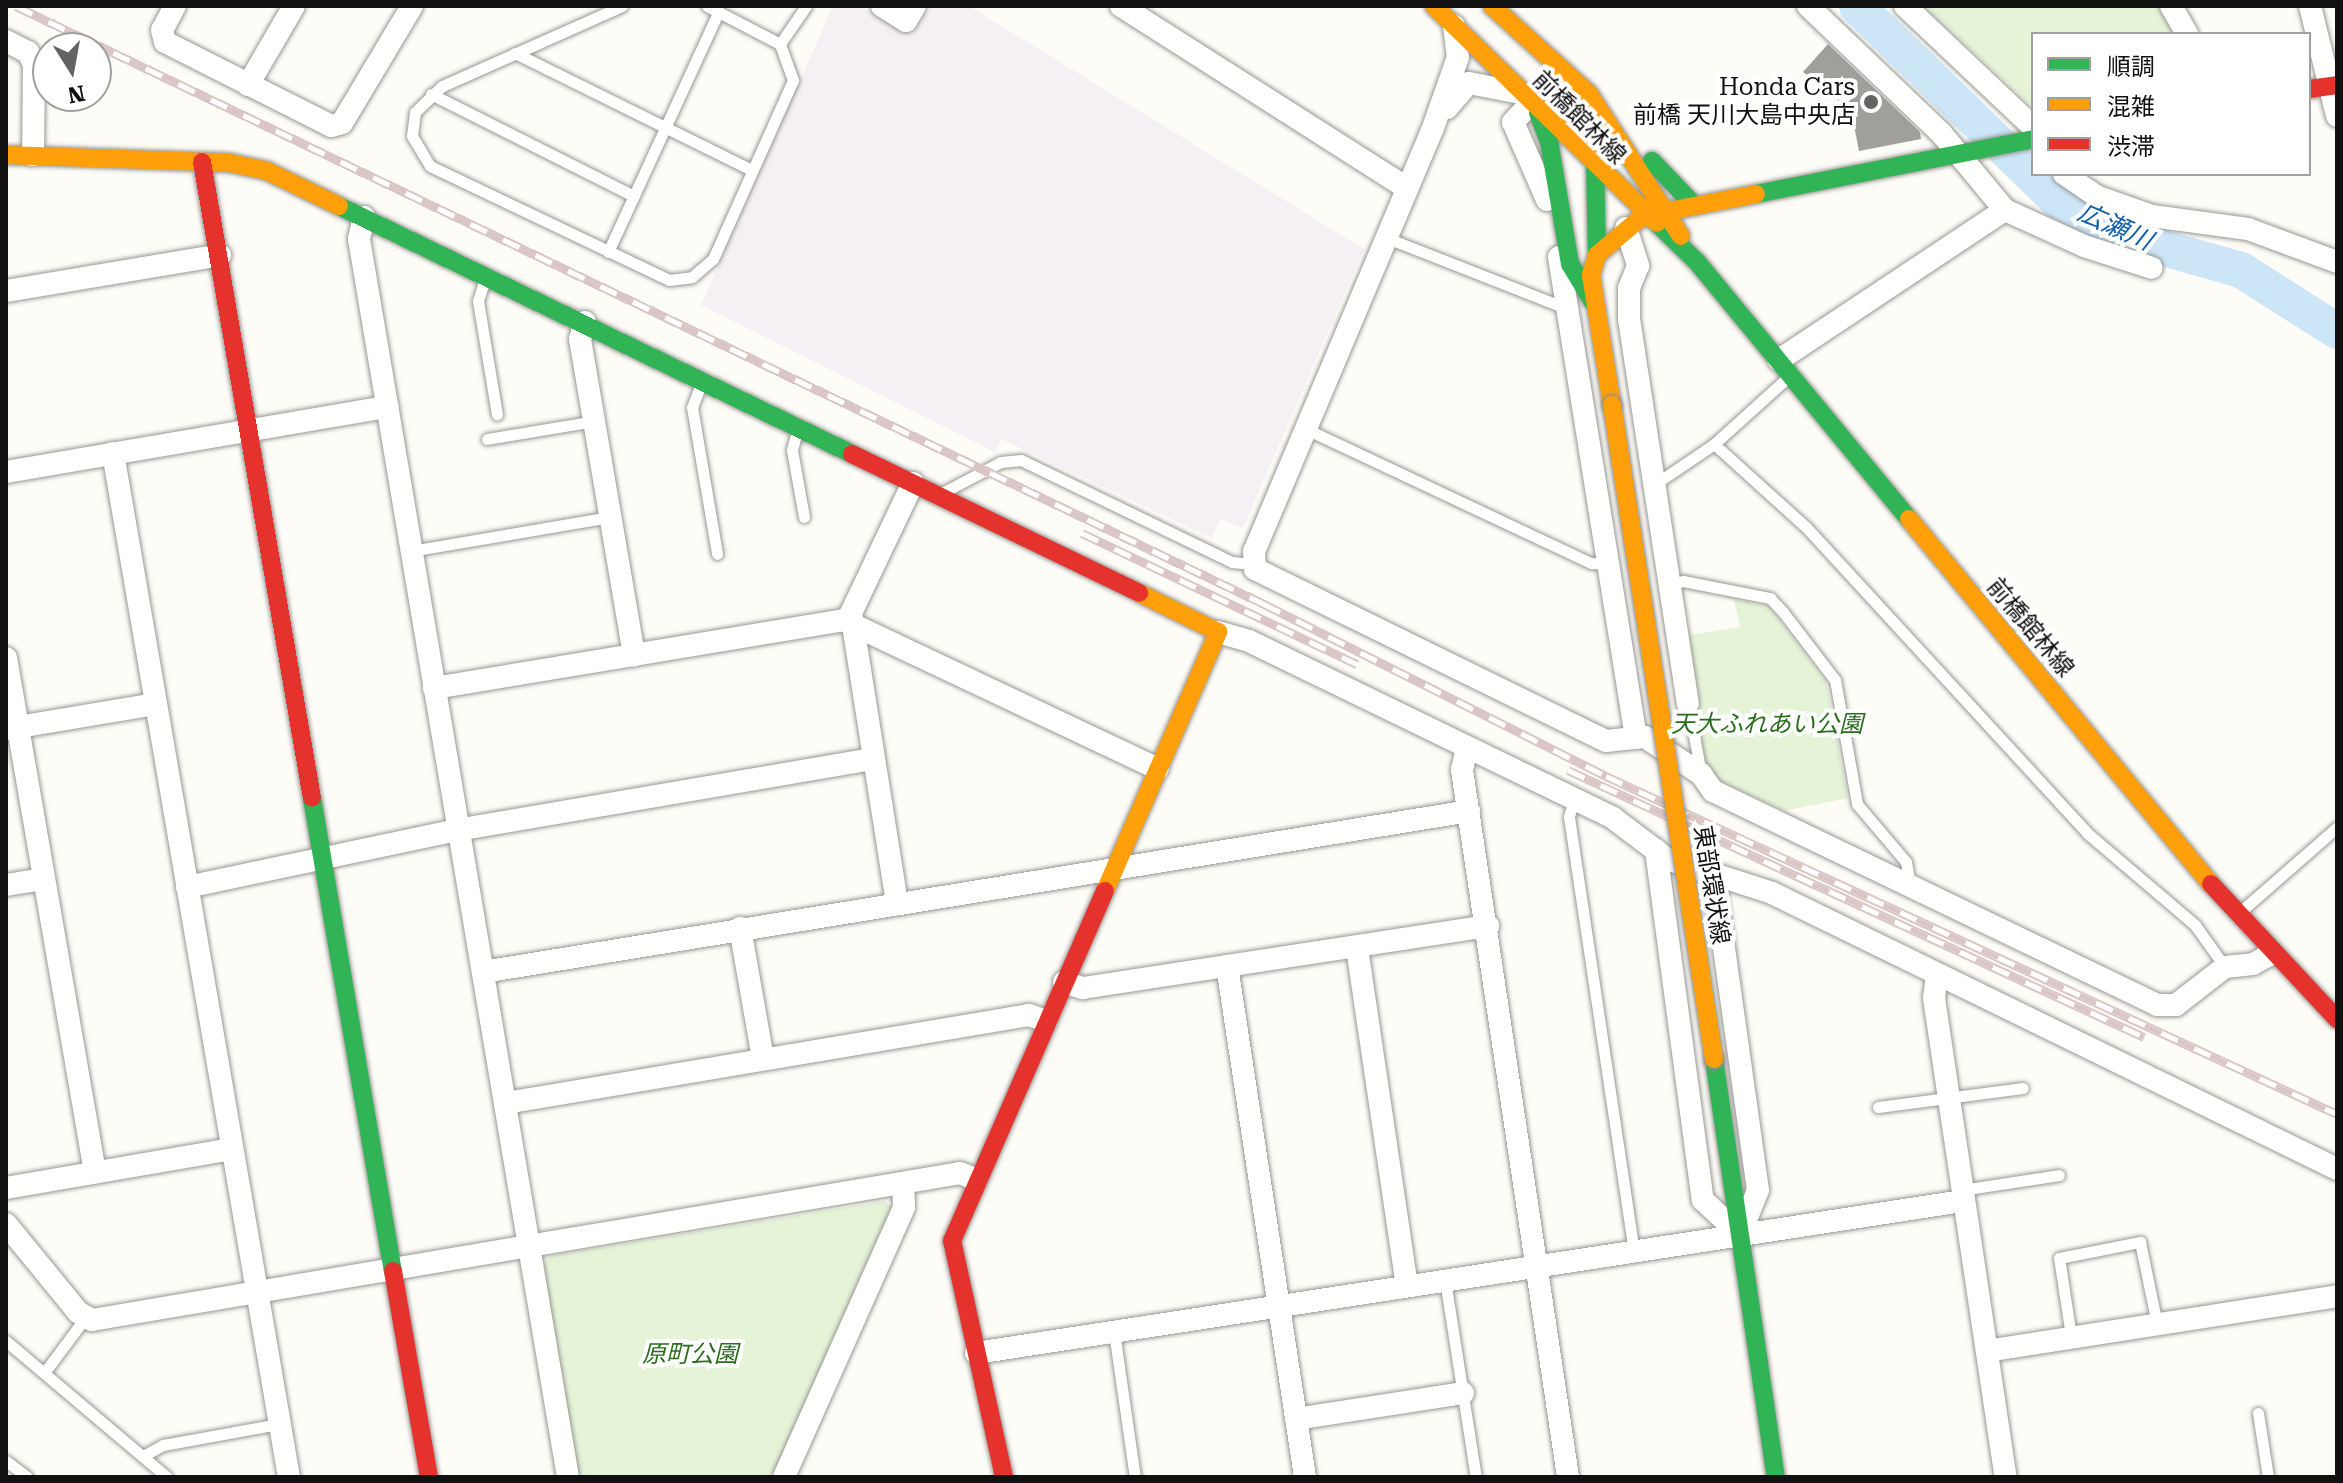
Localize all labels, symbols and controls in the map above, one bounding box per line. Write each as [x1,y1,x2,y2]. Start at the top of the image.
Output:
north arrow [32,32,112,112]
legend [2031,32,2311,176]
text: 順調 [2107,53,2155,81]
street label: 前橋館林線 [1526,65,1632,171]
place label: Honda Cars 前橋 天川大島中央店 [1633,74,1855,130]
text: N [66,80,87,108]
marker: Honda Cars 前橋 天川大島中央店 [1862,93,1880,111]
text: 混雑 [2107,93,2155,121]
text: 渋滞 [2107,133,2155,161]
water label: 広瀬川 [2073,197,2157,257]
street label: 前橋館林線 [1980,573,2080,683]
park label: 天大ふれあい公園 [1671,711,1863,739]
street label: 東部環状線 [1687,823,1735,947]
park label: 原町公園 [642,1341,738,1369]

